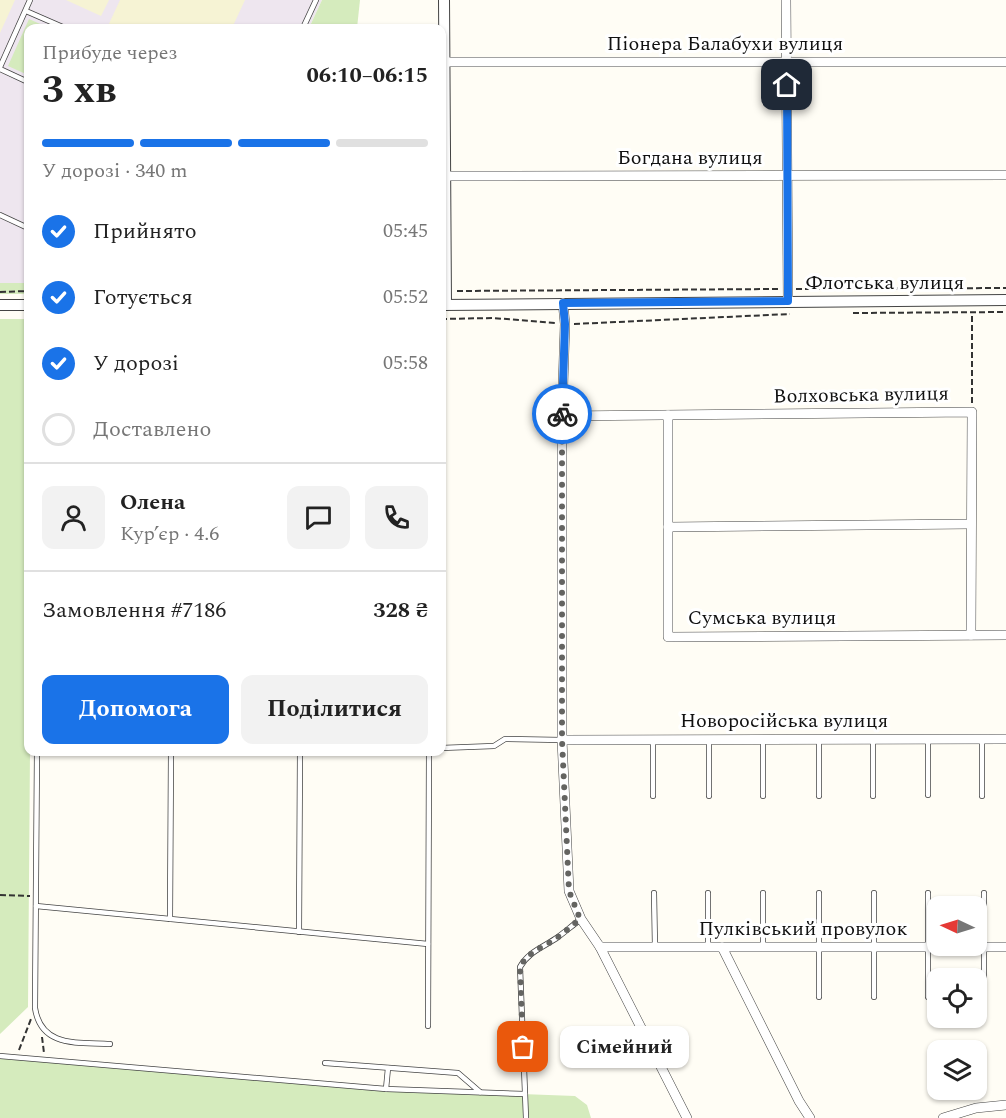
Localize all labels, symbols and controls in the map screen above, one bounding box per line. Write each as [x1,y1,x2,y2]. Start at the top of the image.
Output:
street label: Піонера Балабухи вулиця [607,29,843,59]
text: Прибуде через [42,38,177,68]
text: 06:10–06:15 [306,59,428,92]
pin [761,59,812,110]
text: 3 хв [42,61,116,120]
icon: home [770,68,803,101]
street label: Богдана вулиця [617,143,763,173]
text: У дорозі · 340 m [42,156,187,186]
icon: check [42,215,75,248]
text: Прийнято [93,215,197,248]
text: 05:45 [383,216,428,246]
street label: Флотська вулиця [806,268,964,298]
icon: check [42,281,75,314]
text: Готується [93,281,193,314]
text: 05:52 [383,282,428,312]
icon: check [42,347,75,380]
text: У дорозі [93,347,179,380]
text: 05:58 [383,348,428,378]
street label: Волховська вулиця [773,378,949,412]
courier [532,384,592,444]
icon: bike [546,398,579,431]
text: Доставлено [93,413,211,446]
button: person [42,486,105,549]
text: Олена [120,486,185,519]
button: chat [287,486,350,549]
button: phone [365,486,428,549]
text: Кур’єр · 4.6 [120,519,219,549]
text: Замовлення #7186 [42,594,226,627]
text: 328 ₴ [373,594,428,627]
street label: Сумська вулиця [688,603,836,633]
button: Допомога [42,675,229,744]
button: Поділитися [241,675,428,744]
street label: Новоросійська вулиця [680,706,888,736]
north arrow [927,896,987,956]
map controls [927,896,987,1100]
street label: Пулківський провулок [698,914,908,944]
button: locate [927,968,987,1028]
pin [497,1021,548,1072]
callout: Сімейний [559,1026,688,1068]
icon: bag [506,1030,539,1063]
text: Сімейний [576,1032,673,1062]
button: layers [927,1040,987,1100]

